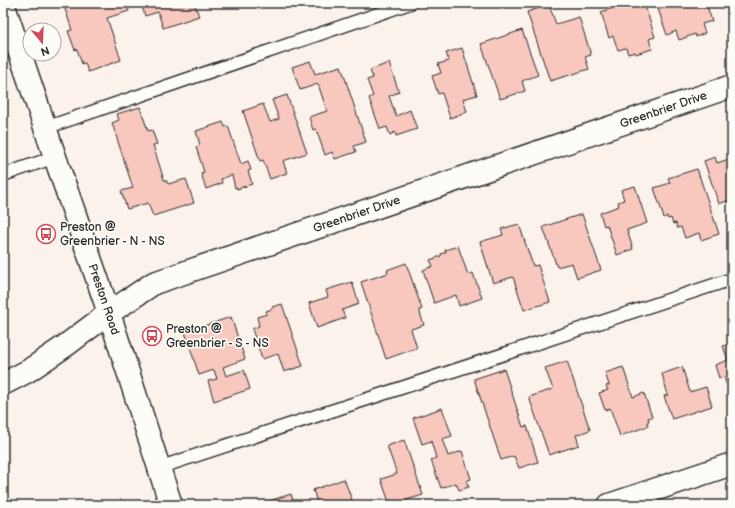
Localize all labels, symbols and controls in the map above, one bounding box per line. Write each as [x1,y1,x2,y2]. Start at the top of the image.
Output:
north arrow [22,22,62,62]
text: N [39,43,51,58]
street label: Greenbrier Drive [618,88,709,131]
street label: Greenbrier Drive [311,192,402,236]
place label: Preston @ Greenbrier - N - NS [60,220,165,249]
bus stop icon: Preston @ Greenbrier - N - NS [35,223,57,245]
street label: Preston Road [85,262,123,337]
place label: Preston @ Greenbrier - S - NS [166,322,269,351]
bus stop icon: Preston @ Greenbrier - S - NS [141,325,163,347]

